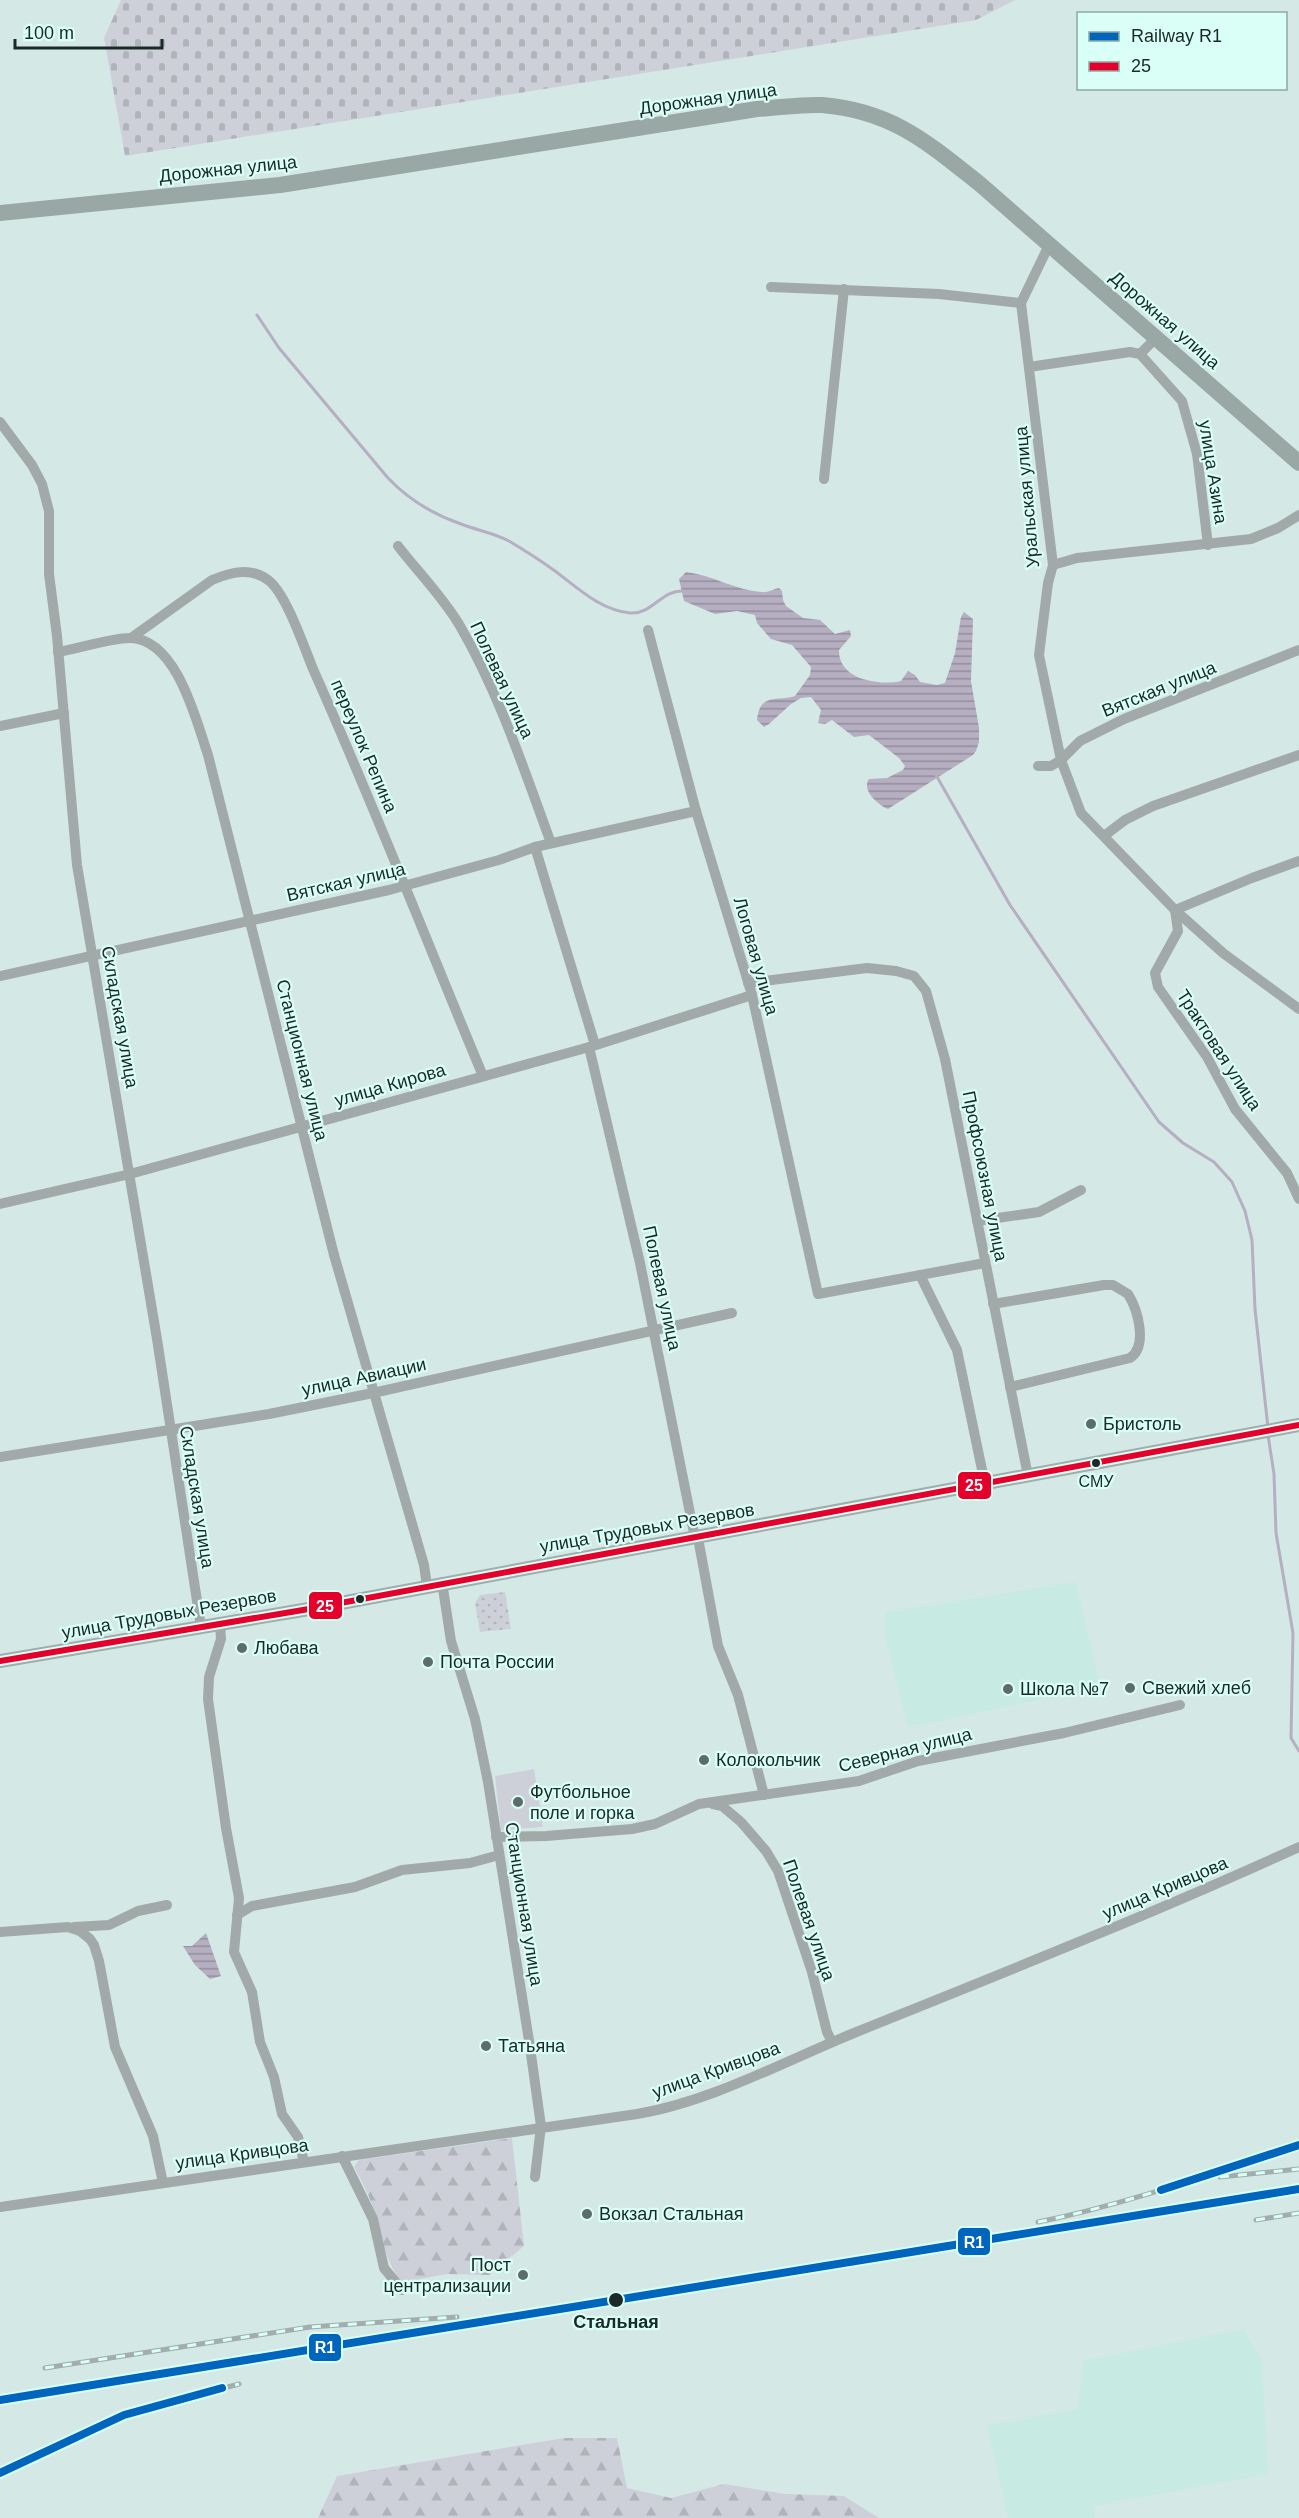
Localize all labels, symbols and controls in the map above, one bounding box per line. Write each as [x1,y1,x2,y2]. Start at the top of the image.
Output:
scale bar [15,12,162,50]
legend [1077,12,1287,90]
text: 100 m [24,23,74,43]
text: Railway R1 [1131,26,1222,46]
text: 25 [1131,56,1151,76]
street label: Дорожная улица [638,79,779,119]
street label: Дорожная улица [158,152,299,186]
street label: Дорожная улица [1106,267,1225,374]
street label: улица Азина [1195,419,1231,526]
street label: Уральская улица [1011,424,1043,569]
street label: Полевая улица [466,618,538,743]
street label: Вятская улица [1099,657,1220,721]
street label: переулок Репина [327,676,401,817]
street label: Вятская улица [285,858,408,905]
street label: Логовая улица [730,895,783,1018]
street label: Складская улица [98,945,142,1090]
street label: Станционная улица [272,977,332,1144]
street label: Трактовая улица [1173,986,1266,1115]
street label: улица Кирова [332,1059,449,1110]
street label: Профсоюзная улица [959,1089,1012,1264]
street label: Полевая улица [639,1224,685,1353]
street label: улица Авиации [300,1354,428,1400]
place label: Бристоль [1103,1414,1181,1434]
marker: Бристоль [1084,1417,1098,1431]
street label: Складская улица [176,1425,218,1570]
marker: СМУ [1090,1457,1102,1469]
line badge: 25 [957,1471,992,1500]
place label: СМУ [1079,1473,1114,1490]
text: 25 [965,1477,983,1494]
street label: улица Трудовых Резервов [538,1499,756,1557]
street label: улица Трудовых Резервов [60,1585,278,1643]
line badge: 25 [308,1591,343,1620]
unlabelled marker [354,1593,366,1605]
text: 25 [316,1598,334,1615]
place label: Любава [254,1638,320,1658]
marker: Любава [235,1641,249,1655]
place label: Почта России [440,1652,554,1672]
marker: Почта России [421,1655,435,1669]
place label: Свежий хлеб [1142,1678,1251,1698]
place label: Школа №7 [1020,1679,1109,1699]
marker: Свежий хлеб [1123,1681,1137,1695]
marker: Школа №7 [1001,1682,1015,1696]
street label: Северная улица [836,1724,975,1776]
place label: Колокольчик [716,1750,821,1770]
marker: Колокольчик [697,1753,711,1767]
place label: Футбольное поле и горка [530,1782,635,1823]
marker: Футбольное поле и горка [511,1795,525,1809]
street label: Станционная улица [501,1821,547,1988]
street label: улица Кривцова [1099,1852,1232,1923]
street label: Полевая улица [779,1857,839,1984]
place label: Татьяна [498,2036,566,2056]
street label: улица Кривцова [650,2037,783,2102]
marker: Татьяна [479,2039,493,2053]
street label: улица Кривцова [174,2135,311,2173]
place label: Вокзал Стальная [599,2204,744,2224]
marker: Вокзал Стальная [580,2207,594,2221]
line badge: R1 [957,2227,991,2256]
text: R1 [964,2234,984,2251]
place label: Пост централизации [383,2255,511,2296]
marker: Пост централизации [516,2268,530,2282]
marker: Стальная [607,2291,625,2309]
place label: Стальная [573,2312,659,2332]
line badge: R1 [308,2333,342,2362]
text: R1 [315,2339,335,2356]

